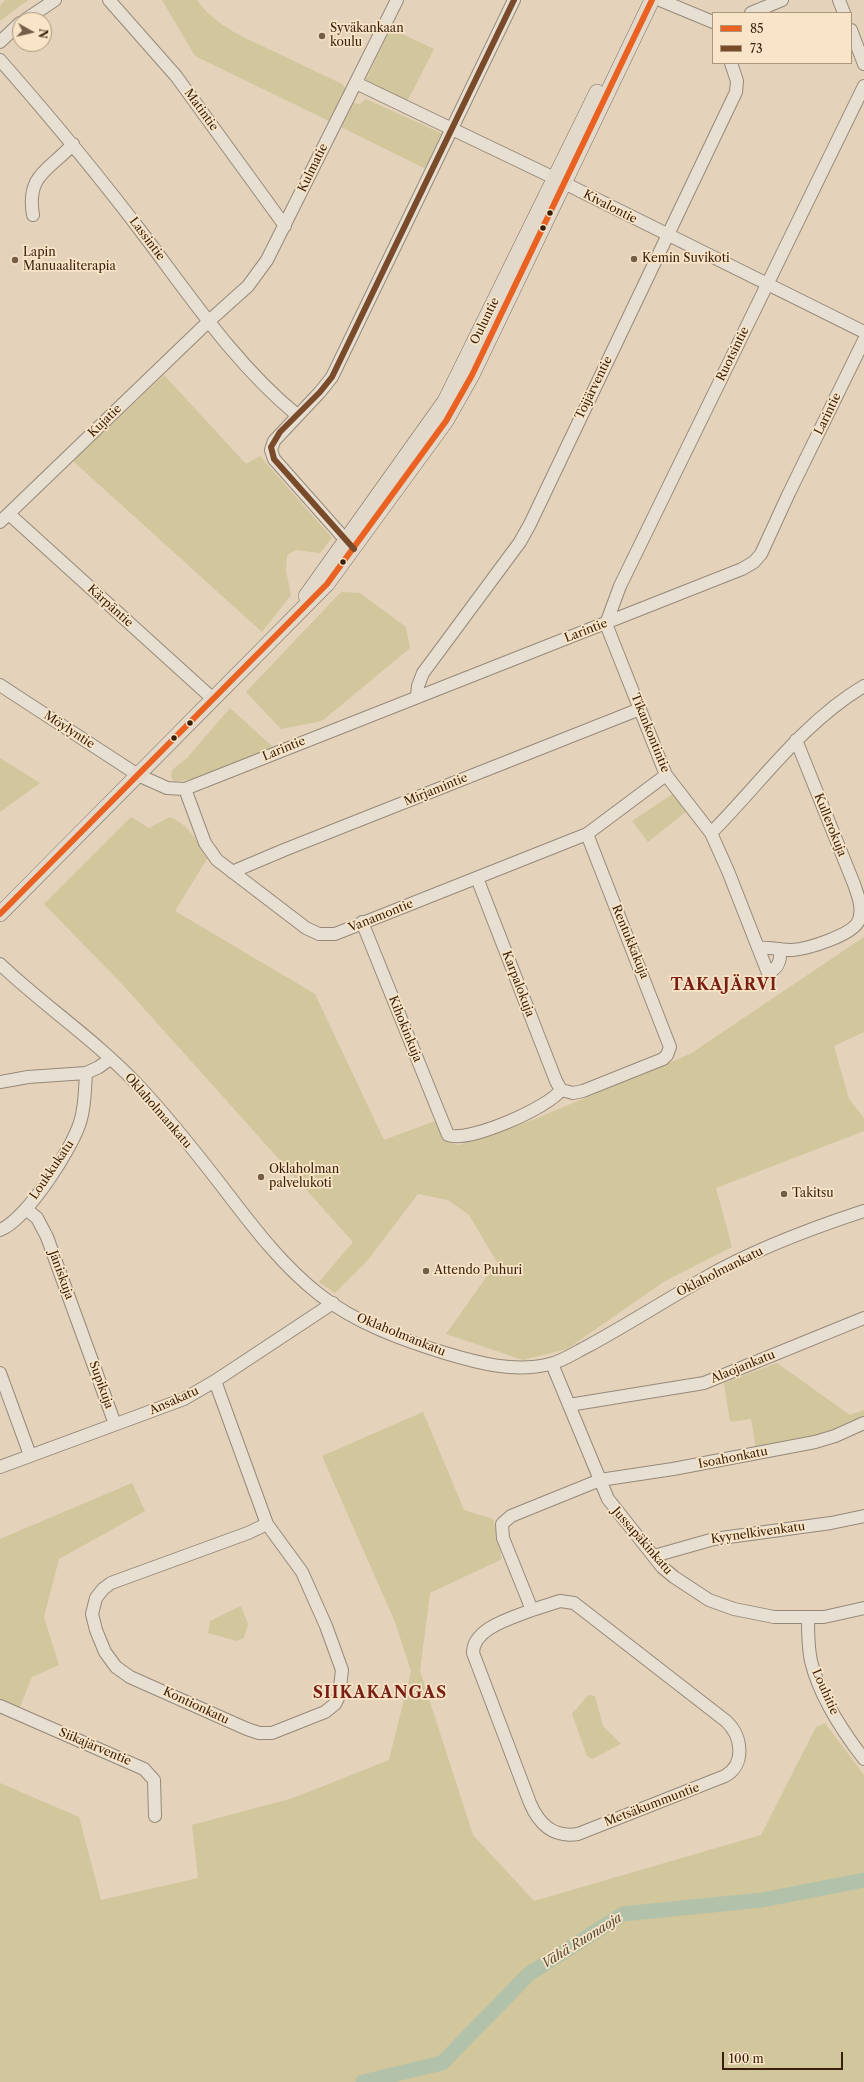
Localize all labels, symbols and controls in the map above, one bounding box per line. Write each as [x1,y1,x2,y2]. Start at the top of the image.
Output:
north arrow [12,12,52,52]
legend [712,12,852,64]
text: 85 [750,21,764,36]
place label: Syväkankaan koulu [330,22,404,50]
text: N [35,28,50,39]
marker: Syväkankaan koulu [317,31,327,41]
text: 73 [750,41,763,56]
street label: Matintie [181,86,221,134]
street label: Kulmatie [295,141,331,195]
street label: Kivalontie [581,187,639,227]
unlabelled marker [545,208,555,218]
street label: Lassintie [126,215,168,263]
unlabelled marker [538,223,548,233]
place label: Lapin Manuaaliterapia [23,246,116,274]
place label: Kemin Suvikoti [642,252,730,266]
marker: Kemin Suvikoti [629,254,639,264]
marker: Lapin Manuaaliterapia [10,255,20,265]
street label: Ouluntie [467,295,503,347]
street label: Ruotsintie [714,324,752,384]
street label: Toijärventie [572,354,616,422]
street label: Larintie [812,391,844,437]
street label: Kujatie [85,402,125,440]
unlabelled marker [338,557,348,567]
street label: Kärpäntie [84,582,136,630]
street label: Larintie [562,616,610,646]
street label: Tikankontintie [628,691,672,775]
street label: Möylyntie [41,708,97,752]
unlabelled marker [185,718,195,728]
unlabelled marker [169,733,179,743]
street label: Larintie [260,734,308,764]
street label: Mirjamintie [402,771,470,809]
street label: Kullerokuja [811,791,849,859]
street label: Vanamontie [347,897,415,935]
street label: Rentukkakuja [609,903,651,981]
street label: Karpalokuja [499,949,537,1019]
district label: TAKAJÄRVI [670,975,778,995]
street label: Kihokinkuja [385,994,425,1064]
street label: Oklaholmankatu [121,1071,195,1151]
street label: Loukkukatu [27,1138,77,1202]
place label: Oklaholman palvelukoti [269,1163,339,1191]
marker: Oklaholman palvelukoti [256,1172,266,1182]
place label: Takitsu [792,1187,834,1201]
marker: Takitsu [779,1189,789,1199]
street label: Oklaholmankatu [674,1244,766,1300]
street label: Jäniskuja [46,1249,76,1301]
place label: Attendo Puhuri [434,1264,522,1278]
marker: Attendo Puhuri [421,1266,431,1276]
street label: Oklaholmankatu [354,1311,448,1359]
street label: Alaojankatu [709,1348,777,1386]
street label: Supikuja [86,1359,116,1411]
street label: Ansakatu [147,1384,201,1418]
street label: Isoahonkatu [697,1444,769,1472]
street label: Jussapäkinkatu [609,1504,675,1578]
street label: Kyynelkivenkatu [710,1519,806,1547]
street label: Louhitie [809,1667,841,1717]
district label: SIIKAKANGAS [313,1683,447,1703]
street label: Kontionkatu [161,1684,231,1728]
street label: Siikajärventie [57,1725,133,1769]
street label: Metsäkummuntie [602,1780,702,1830]
water label: Vähä Ruonaoja [539,1910,625,1972]
scale bar [724,2044,845,2070]
text: 100 m [729,2051,764,2066]

